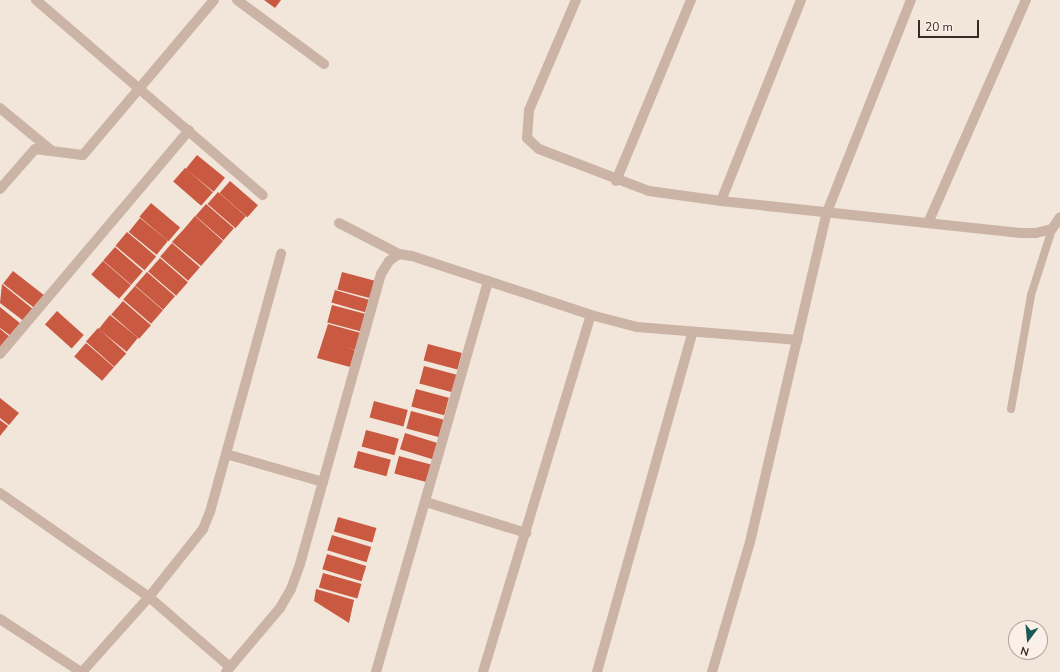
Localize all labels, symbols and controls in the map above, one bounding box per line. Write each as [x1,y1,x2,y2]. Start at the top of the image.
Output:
scale bar [920,12,981,38]
text: 20 m [925,19,953,35]
north arrow [1008,620,1048,660]
text: N [1019,643,1031,659]

